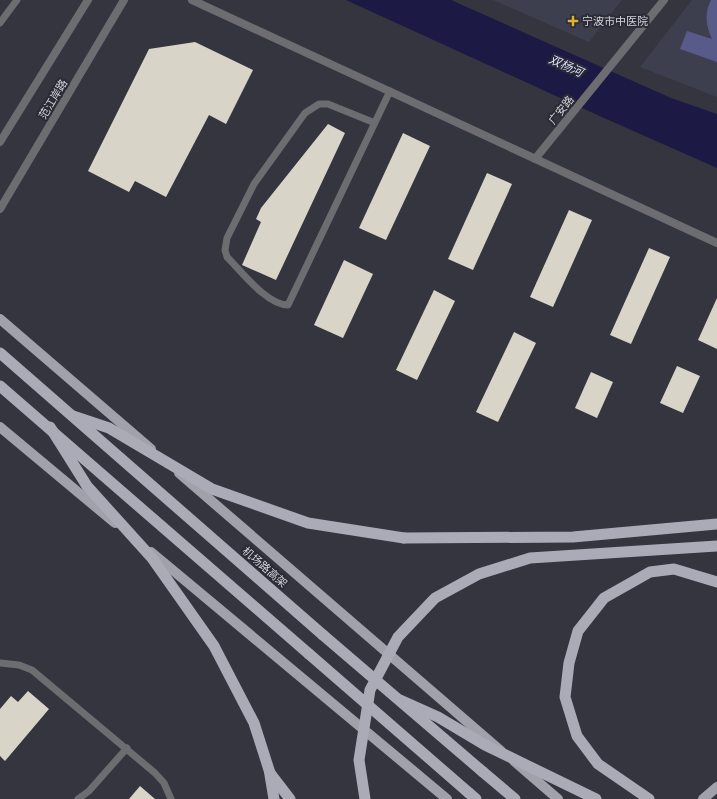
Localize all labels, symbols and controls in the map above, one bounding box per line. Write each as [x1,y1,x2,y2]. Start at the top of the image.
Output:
marker: 宁波市中医院 [567,15,579,27]
place label: 宁波市中医院 [582,15,648,28]
water label: 双杨河 [547,52,587,81]
street label: 范江岸路 [37,77,70,121]
street label: 广安路 [546,93,577,127]
street label: 机场路高架 [240,544,290,590]

